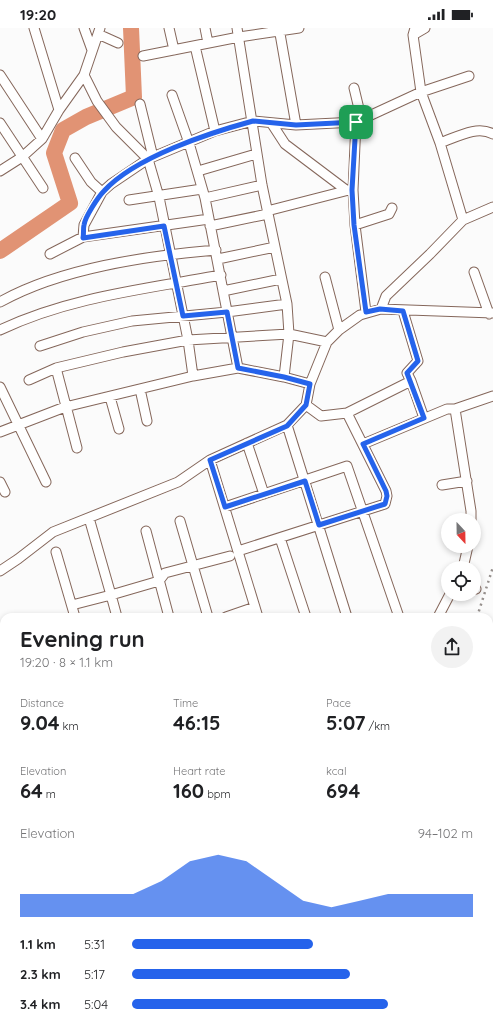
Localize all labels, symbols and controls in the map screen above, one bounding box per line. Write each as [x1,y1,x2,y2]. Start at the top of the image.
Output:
text: 19:20 [20,5,56,24]
pin [339,105,373,139]
icon: arrive [345,111,367,133]
north arrow [441,513,481,553]
map controls [441,513,481,601]
button: locate [441,561,481,601]
text: Evening run [20,625,145,653]
button: share [431,626,473,668]
text: 19:20 · 8 × 1.1 km [20,654,113,670]
text: Distance [20,696,64,710]
text: Time [173,696,198,710]
text: Pace [326,696,351,710]
text: 9.04 [20,710,60,735]
text: 46:15 [173,710,221,735]
text: 5:07 [326,710,365,735]
text: km [60,719,79,733]
text: /km [365,719,390,733]
text: Elevation [20,764,66,778]
text: Heart rate [173,764,225,778]
text: kcal [326,764,347,778]
text: 64 [20,778,43,803]
text: 160 [173,778,204,803]
text: 694 [326,778,360,803]
text: m [43,787,56,801]
text: bpm [204,787,231,801]
text: Elevation [20,825,75,841]
text: 94–102 m [418,825,473,841]
text: 1.1 km [20,936,56,952]
text: 5:31 [84,936,105,952]
text: 2.3 km [20,966,61,982]
text: 5:17 [84,966,105,982]
text: 3.4 km [20,996,61,1012]
text: 5:04 [84,996,108,1012]

